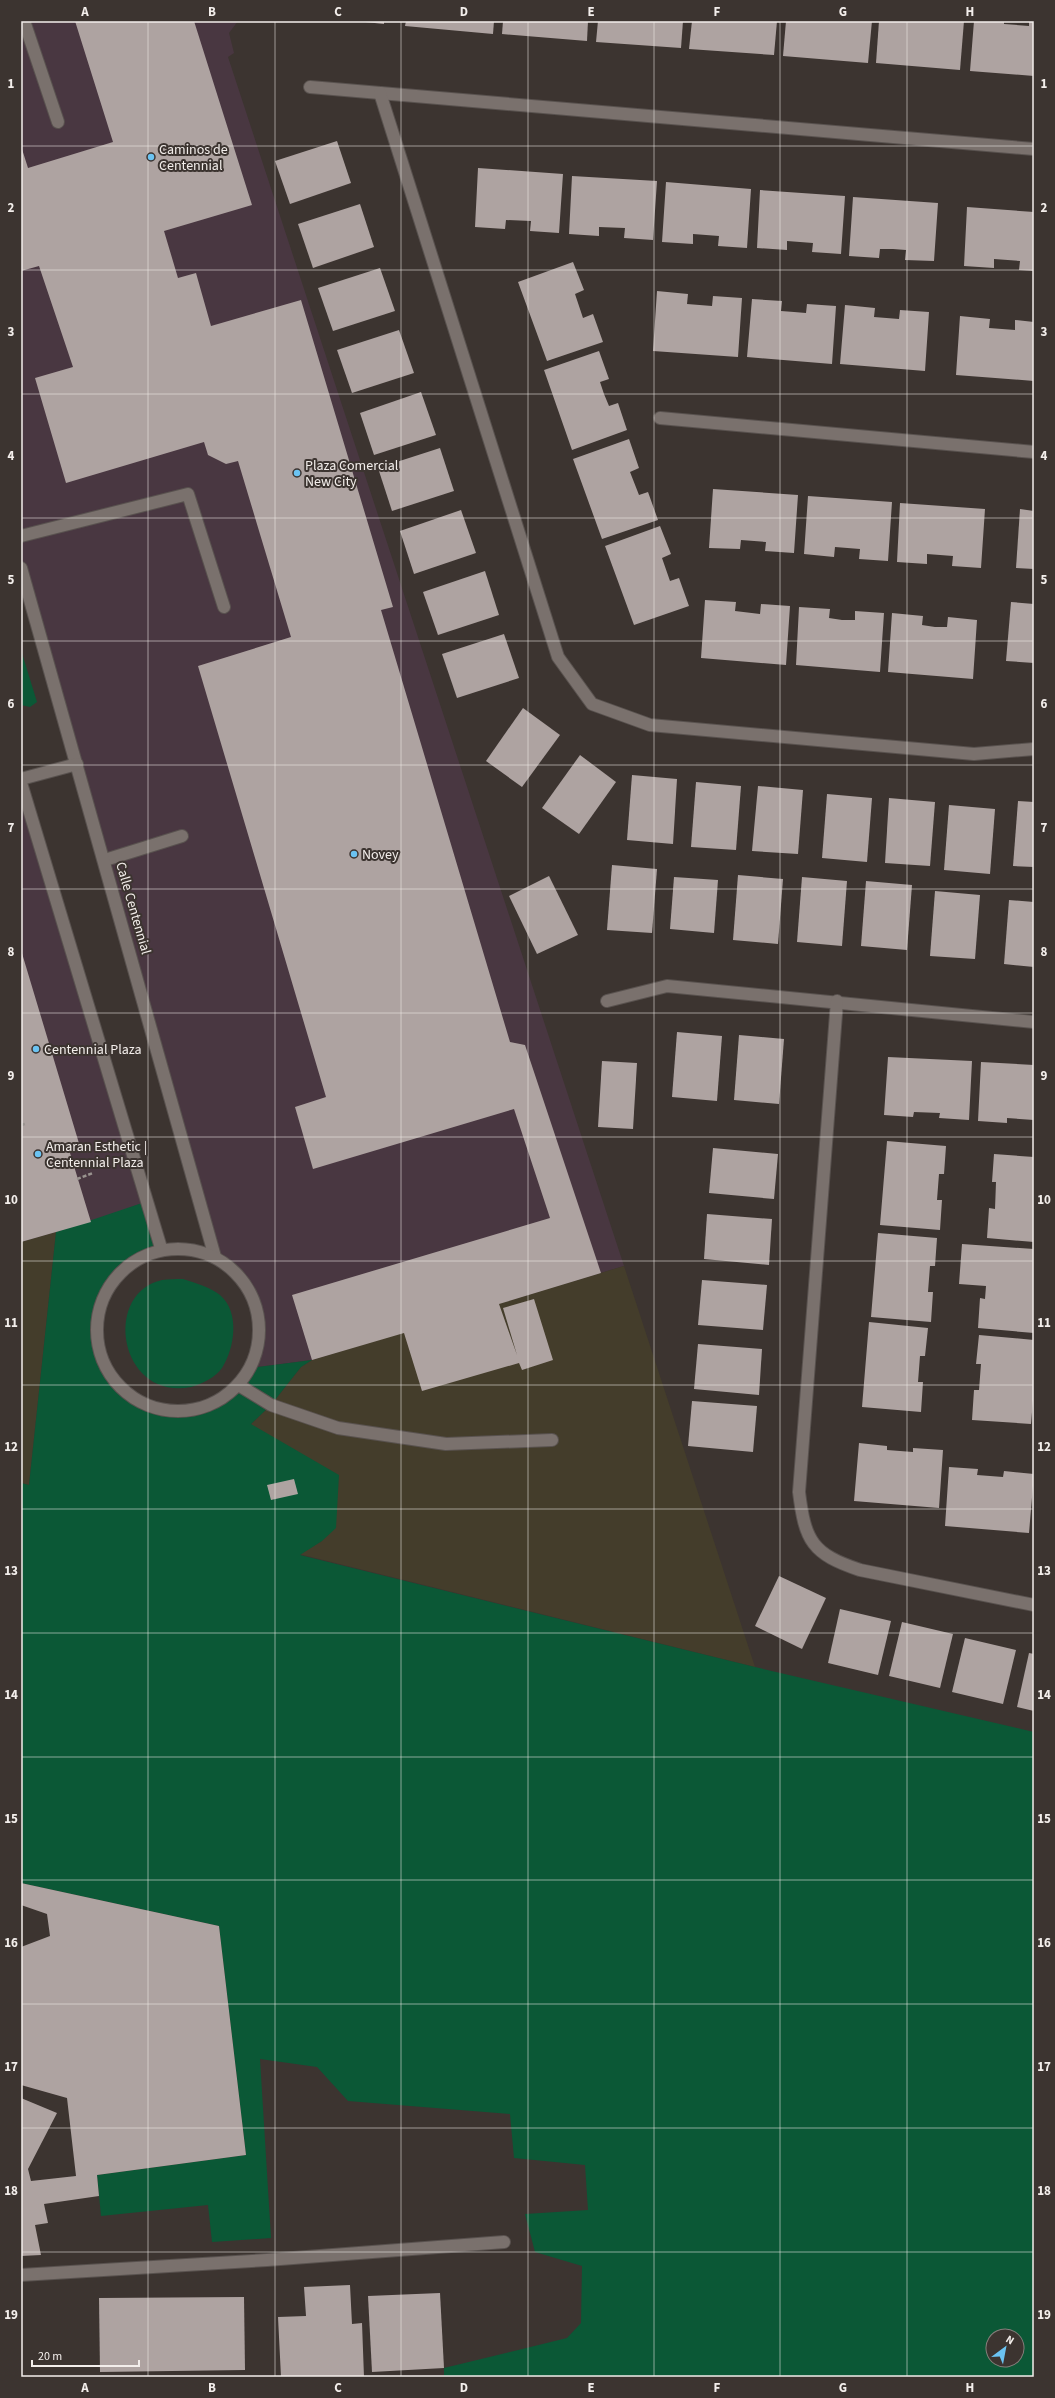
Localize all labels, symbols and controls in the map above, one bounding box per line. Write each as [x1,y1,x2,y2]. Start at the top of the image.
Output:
text: A [80,3,89,21]
text: B [208,3,216,21]
text: C [334,3,342,21]
text: D [460,3,468,21]
text: E [587,3,595,21]
text: F [714,3,721,21]
text: G [839,3,847,21]
text: H [966,3,974,21]
text: 1 [8,75,15,93]
text: 1 [1041,75,1048,93]
place label: Caminos de Centennial [159,140,228,176]
marker: Caminos de Centennial [146,152,156,162]
text: 2 [8,199,15,217]
text: 2 [1041,199,1048,217]
text: 3 [8,323,15,341]
text: 3 [1041,323,1048,341]
text: 4 [8,447,15,465]
text: 4 [1041,447,1048,465]
place label: Plaza Comercial New City [305,456,399,492]
marker: Plaza Comercial New City [292,468,302,478]
text: 5 [8,571,15,589]
text: 5 [1041,571,1048,589]
text: 6 [8,695,15,713]
text: 6 [1041,695,1048,713]
text: 7 [8,819,15,837]
text: 7 [1041,819,1048,837]
place label: Novey [362,845,399,865]
marker: Novey [349,849,359,859]
street label: Calle Centennial [110,860,156,957]
text: 8 [8,943,15,961]
text: 8 [1041,943,1048,961]
place label: Centennial Plaza [44,1040,142,1060]
marker: Centennial Plaza [31,1044,41,1054]
text: 9 [8,1067,15,1085]
text: 9 [1041,1067,1048,1085]
place label: Amaran Esthetic | Centennial Plaza [46,1137,147,1173]
marker: Amaran Esthetic | Centennial Plaza [33,1149,43,1159]
text: 10 [4,1191,18,1209]
text: 10 [1037,1191,1051,1209]
text: 11 [4,1314,18,1332]
text: 11 [1037,1314,1051,1332]
text: 12 [4,1438,18,1456]
text: 12 [1037,1438,1051,1456]
text: 13 [4,1562,18,1580]
text: 13 [1037,1562,1051,1580]
text: 14 [4,1686,18,1704]
text: 14 [1037,1686,1051,1704]
text: 15 [4,1810,18,1828]
text: 15 [1037,1810,1051,1828]
text: 16 [4,1934,18,1952]
text: 16 [1037,1934,1051,1952]
text: 17 [4,2058,18,2076]
text: 17 [1037,2058,1051,2076]
text: 18 [4,2182,18,2200]
text: 18 [1037,2182,1051,2200]
text: 19 [4,2306,18,2324]
text: 19 [1037,2306,1051,2324]
north arrow [985,2328,1025,2368]
text: N [1003,2332,1017,2348]
scale bar [32,2342,139,2368]
text: 20 m [38,2348,62,2365]
text: A [80,2379,89,2397]
text: B [208,2379,216,2397]
text: C [334,2379,342,2397]
text: D [460,2379,468,2397]
text: E [587,2379,595,2397]
text: F [714,2379,721,2397]
text: G [839,2379,847,2397]
text: H [966,2379,974,2397]

